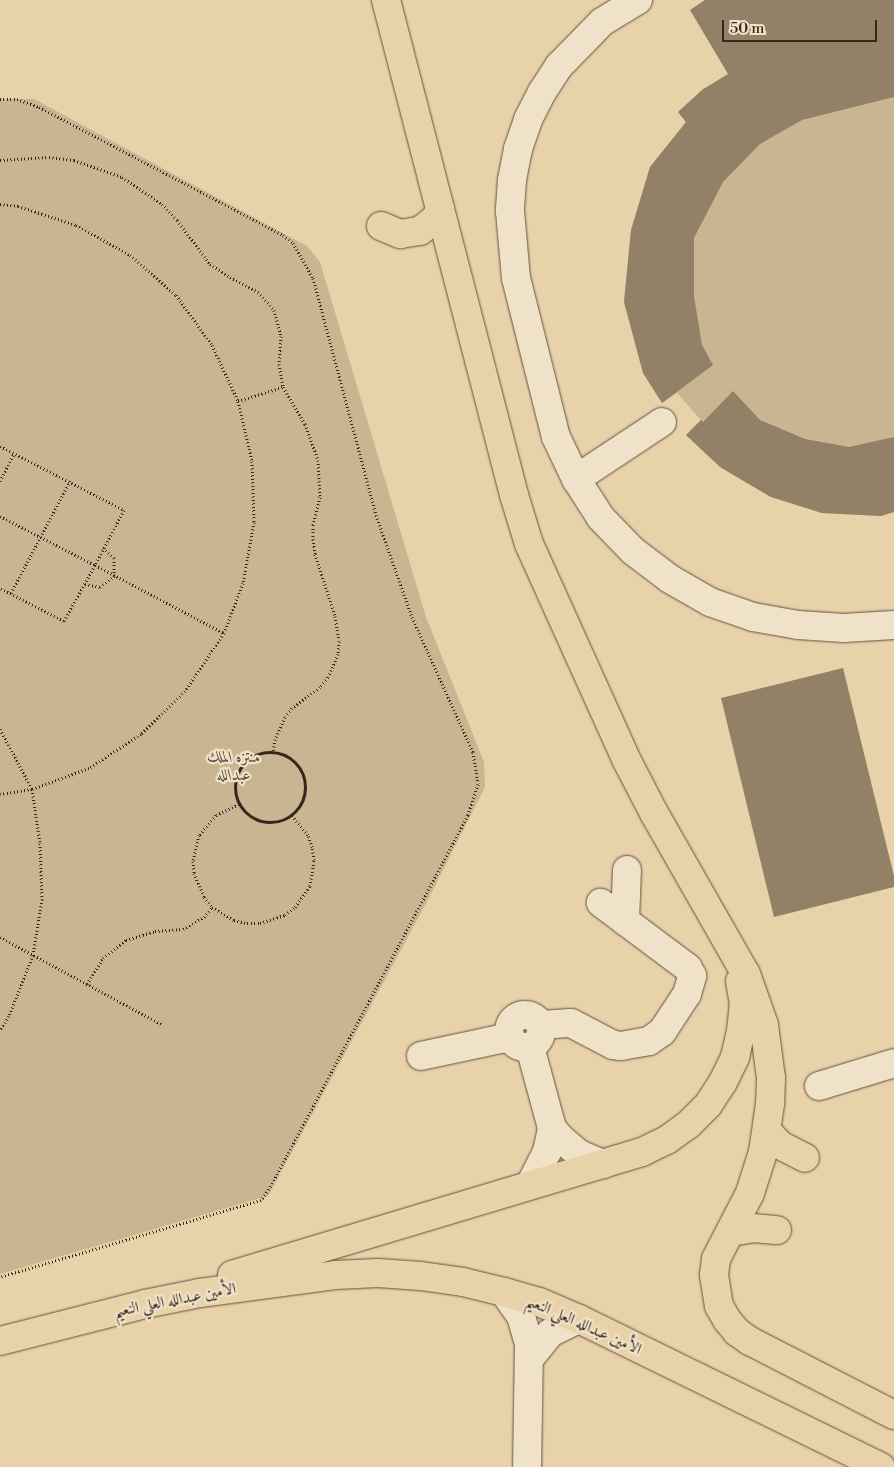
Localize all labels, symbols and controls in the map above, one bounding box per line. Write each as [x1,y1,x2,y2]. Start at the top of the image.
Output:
scale bar [724,10,879,42]
text: 50 m [730,19,764,38]
park label: منتزه الملك عبدالله [207,747,261,785]
street label: الأمين عبدالله العلي النعيم [112,1279,238,1321]
street label: الأمين عبدالله العلي النعيم [523,1291,645,1359]

